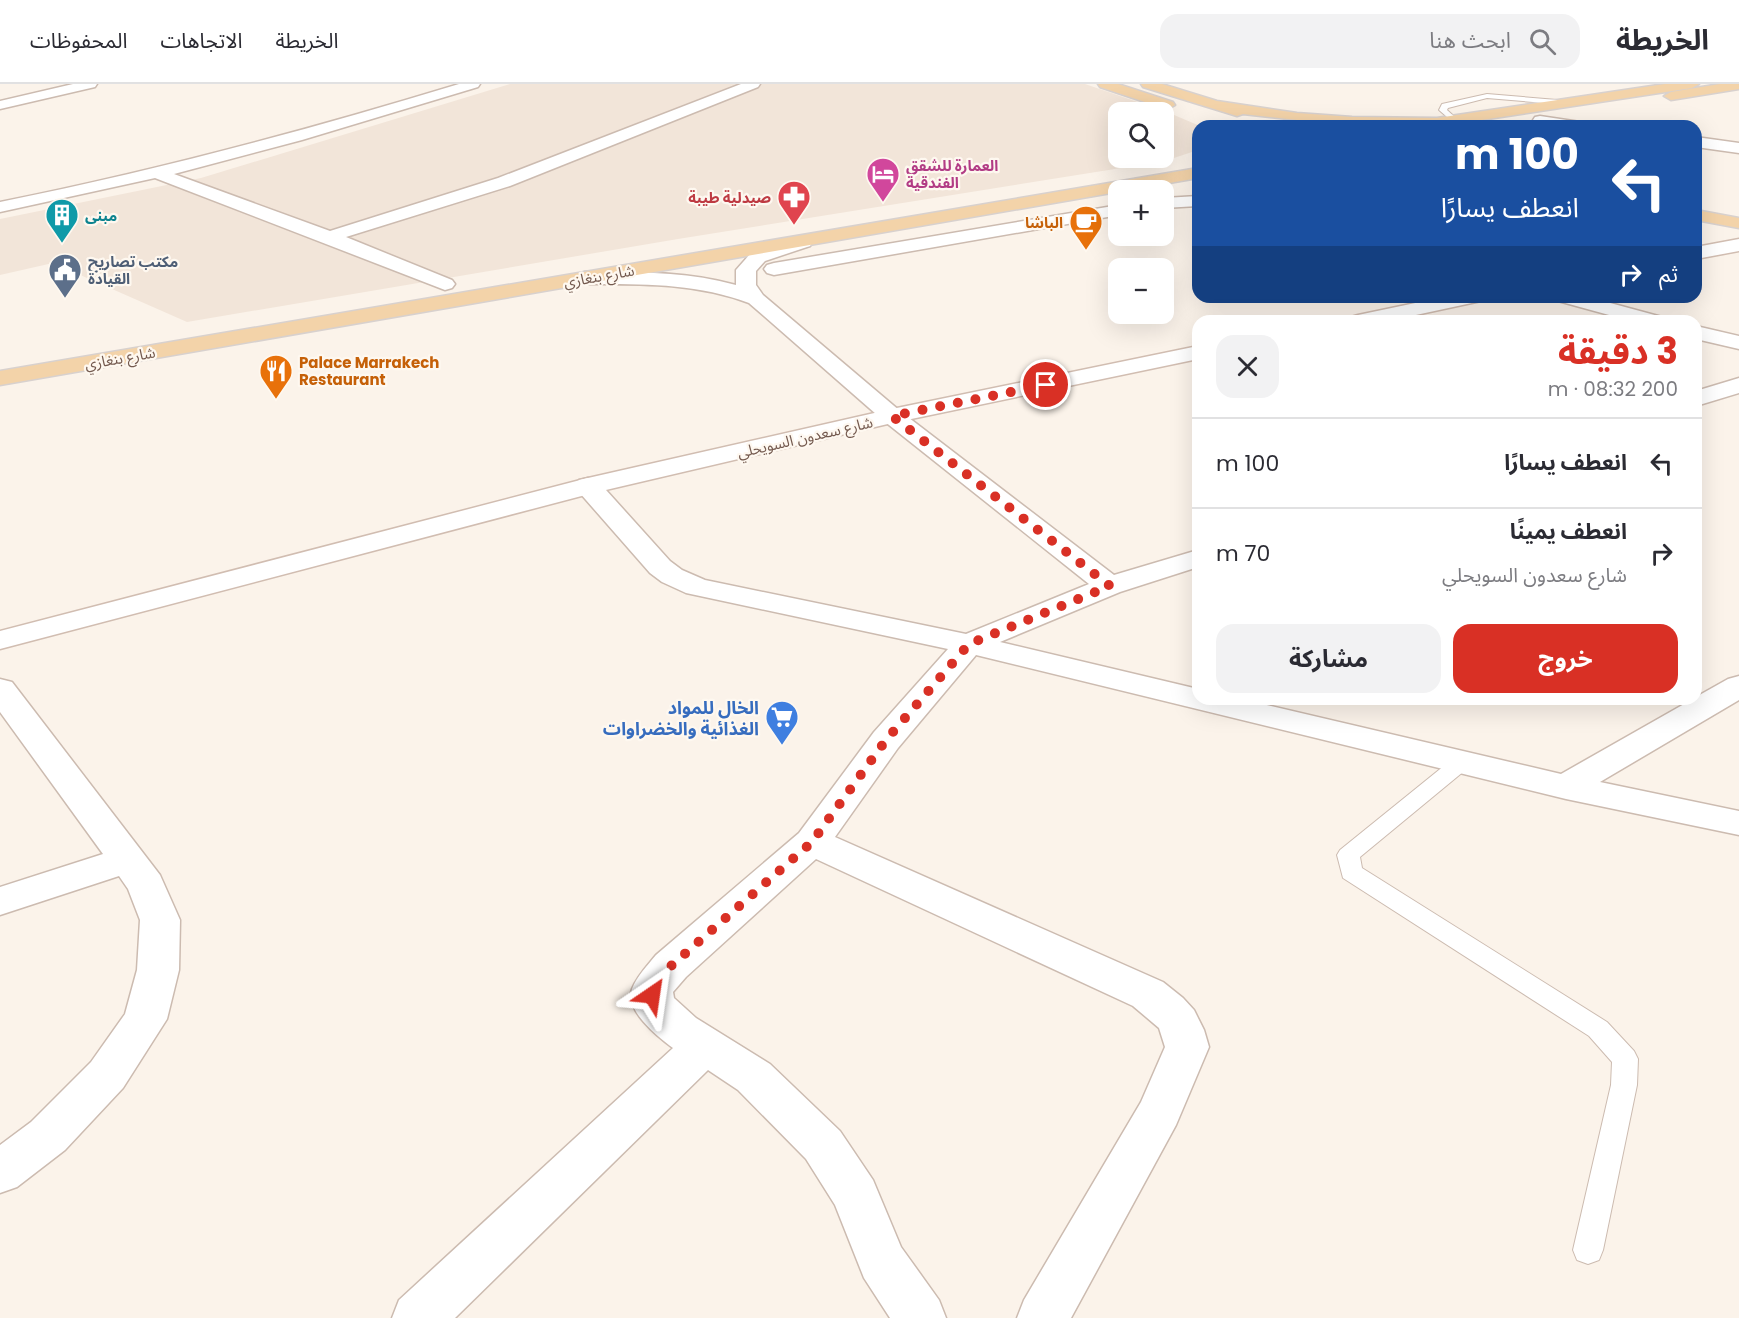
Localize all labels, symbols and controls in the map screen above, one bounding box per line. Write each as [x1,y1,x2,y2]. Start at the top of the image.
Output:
search box [1160,14,1580,68]
text: الخريطة [1616,21,1709,60]
text: ابحث هنا [1429,25,1511,56]
icon: search [1526,25,1559,58]
text: المحفوظات [30,26,127,55]
text: الاتجاهات [160,26,242,55]
text: الخريطة [275,26,338,55]
map controls [1108,102,1174,324]
button: search [1108,102,1174,168]
text: 100 m [1455,125,1579,184]
icon: left [1600,144,1678,222]
place label: العمارة للشقق الفندقية [906,155,998,193]
hotel icon: العمارة للشقق الفندقية [865,156,901,203]
pharmacy icon: صيدلية طيبة [776,179,812,226]
button: + [1108,180,1174,246]
place label: صيدلية طيبة [688,187,771,208]
text: انعطف يسارًا [1441,189,1579,226]
building icon: مبنى [44,197,80,244]
cafe icon: الباشا [1068,204,1104,251]
place label: مبنى [85,205,117,226]
place label: الباشا [1025,212,1063,233]
place label: مكتب تصاريح القيادة [88,251,178,289]
public building icon: مكتب تصاريح القيادة [47,252,83,299]
button: − [1108,258,1174,324]
icon: right [1614,258,1647,291]
street label: شارع بنغازي [562,259,637,295]
text: ثم [1659,259,1678,290]
text: 3 دقيقة [1558,326,1678,377]
button: close [1216,335,1279,398]
street label: شارع بنغازي [83,341,158,377]
place label: Palace Marrakech Restaurant [299,352,439,390]
restaurant icon: Palace Marrakech Restaurant [258,353,294,400]
pin [1020,359,1071,410]
icon: arrive [1029,368,1062,401]
text: 200 m · 08:32 [1548,375,1678,403]
street label: شارع سعدون السويحلي [735,411,876,465]
text: انعطف يسارًا [1504,447,1627,478]
icon: left [1645,447,1678,480]
text: 100 m [1216,448,1279,479]
text: انعطف يمينًا [1510,516,1627,547]
icon: right [1645,537,1678,570]
text: 70 m [1216,538,1270,569]
text: شارع سعدون السويحلي [1442,561,1627,589]
button: مشاركة [1216,624,1441,693]
button: خروج [1453,624,1678,693]
place label: الخال للمواد الغذائية والخضراوات [603,695,759,741]
supermarket icon: الخال للمواد الغذائية والخضراوات [764,699,800,746]
position arrow [620,963,684,1027]

